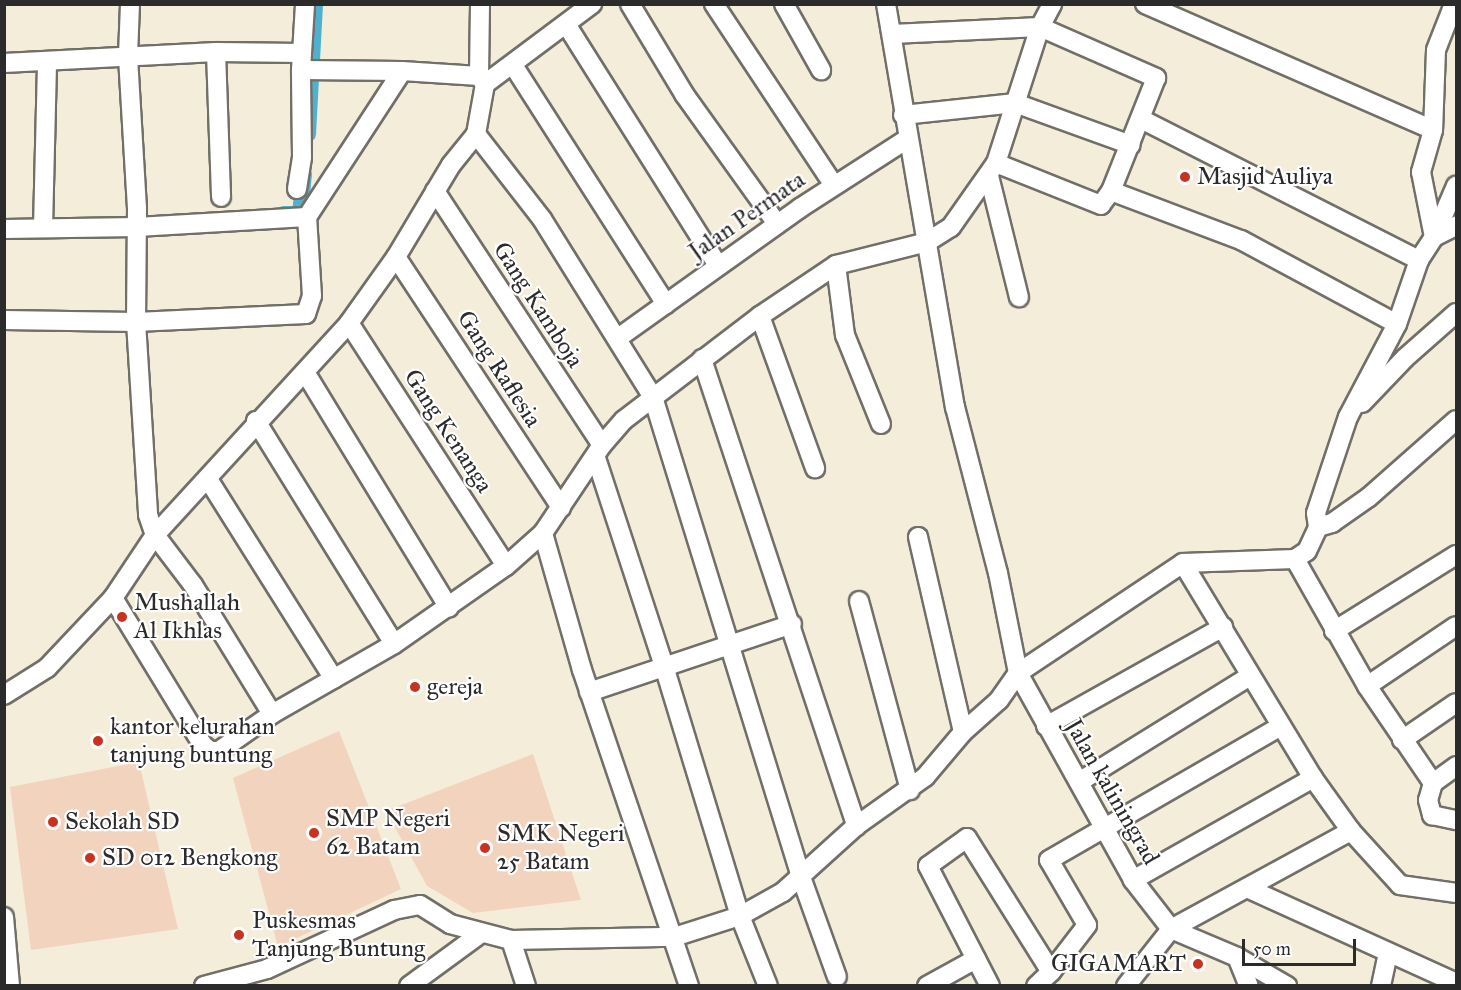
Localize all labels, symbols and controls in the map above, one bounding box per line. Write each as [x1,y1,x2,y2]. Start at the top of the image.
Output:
place label: Masjid Auliya [1197,163,1333,191]
street label: Jalan Permata [683,165,811,267]
marker: Masjid Auliya [1178,170,1192,184]
street label: Gang Kamboja [487,237,589,373]
street label: Gang Raflesia [451,305,547,433]
street label: Gang Kenanga [397,364,499,498]
place label: Mushallah Al Ikhlas [134,589,240,645]
marker: Mushallah Al Ikhlas [115,610,129,624]
place label: gereja [427,673,483,701]
marker: gereja [408,680,422,694]
place label: kantor kelurahan tanjung buntung [110,713,275,769]
street label: Jalan kaliningrad [1059,714,1165,870]
marker: kantor kelurahan tanjung buntung [91,734,105,748]
place label: SMP Negeri 62 Batam [326,805,450,861]
place label: Sekolah SD [65,808,180,836]
marker: Sekolah SD [46,815,60,829]
place label: SMK Negeri 25 Batam [497,820,624,876]
marker: SMP Negeri 62 Batam [307,826,321,840]
marker: SMK Negeri 25 Batam [478,841,492,855]
place label: SD 012 Bengkong [102,844,278,872]
marker: SD 012 Bengkong [83,851,97,865]
place label: Puskesmas Tanjung Buntung [252,907,425,963]
marker: Puskesmas Tanjung Buntung [230,926,248,944]
scale bar [1245,927,1359,965]
text: 50 m [1253,938,1291,960]
place label: GIGAMART [1051,950,1186,978]
marker: GIGAMART [1191,957,1205,971]

